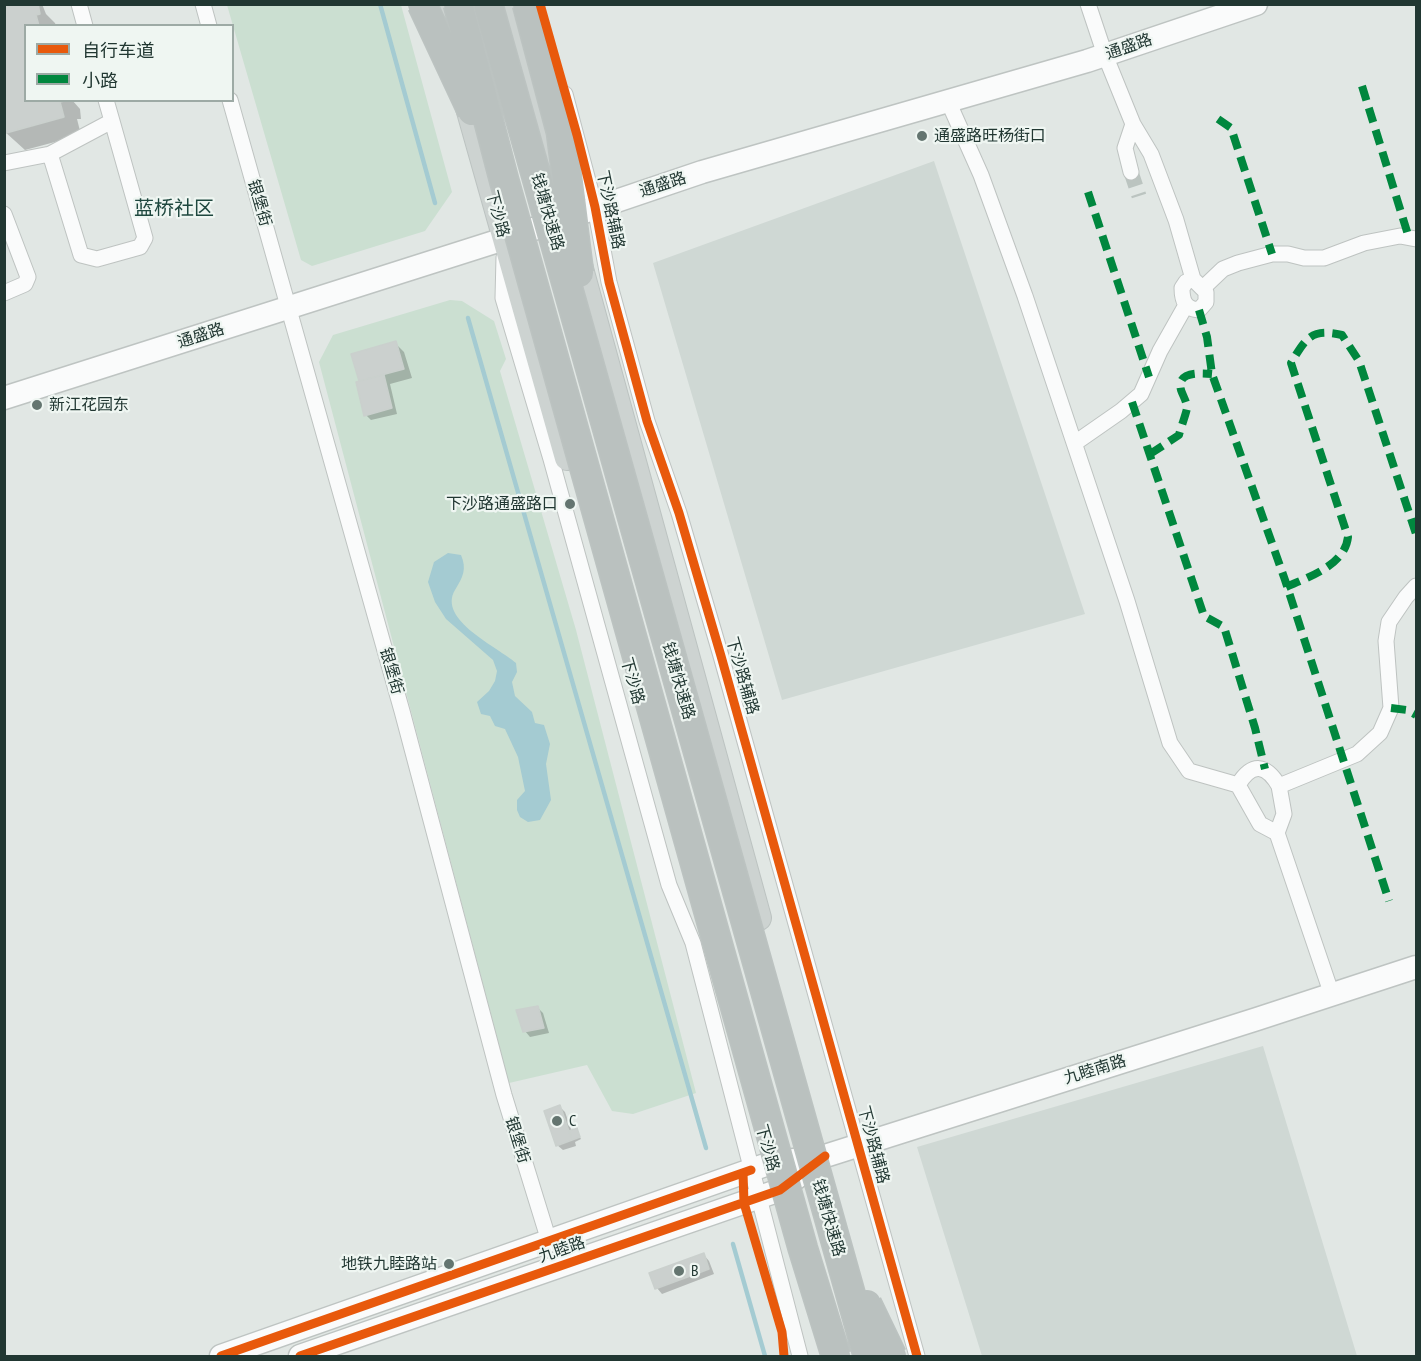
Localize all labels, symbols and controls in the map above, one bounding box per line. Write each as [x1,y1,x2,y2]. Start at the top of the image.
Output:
legend [24,24,234,102]
street label: 通盛路 [1103,30,1155,64]
text: 自行车道 [82,39,154,62]
text: 小路 [82,69,118,92]
place label: 通盛路旺杨街口 [934,126,1046,146]
marker: 通盛路旺杨街口 [915,129,929,143]
street label: 通盛路 [637,168,689,202]
street label: 下沙路辅路 [592,169,628,251]
street label: 钱塘快速路 [527,171,567,253]
street label: 银堡街 [243,177,275,229]
street label: 下沙路 [482,188,512,240]
district label: 蓝桥社区 [134,197,214,221]
street label: 通盛路 [175,319,227,353]
place label: 新江花园东 [49,395,129,415]
marker: 新江花园东 [30,398,44,412]
place label: 下沙路通盛路口 [446,494,558,514]
marker: 下沙路通盛路口 [563,497,577,511]
street label: 下沙路辅路 [722,635,762,717]
street label: 钱塘快速路 [658,640,698,722]
street label: 银堡街 [375,645,407,697]
street label: 下沙路 [616,655,648,707]
street label: 九睦南路 [1062,1051,1128,1089]
street label: 下沙路辅路 [853,1104,893,1186]
place label: C [569,1111,576,1131]
street label: 银堡街 [501,1114,533,1166]
marker: C [550,1114,564,1128]
street label: 下沙路 [751,1122,783,1174]
street label: 钱塘快速路 [808,1177,848,1259]
street label: 九睦路 [536,1233,588,1267]
place label: 地铁九睦路站 [341,1254,437,1274]
marker: 地铁九睦路站 [442,1257,456,1271]
place label: B [691,1261,699,1281]
marker: B [672,1264,686,1278]

